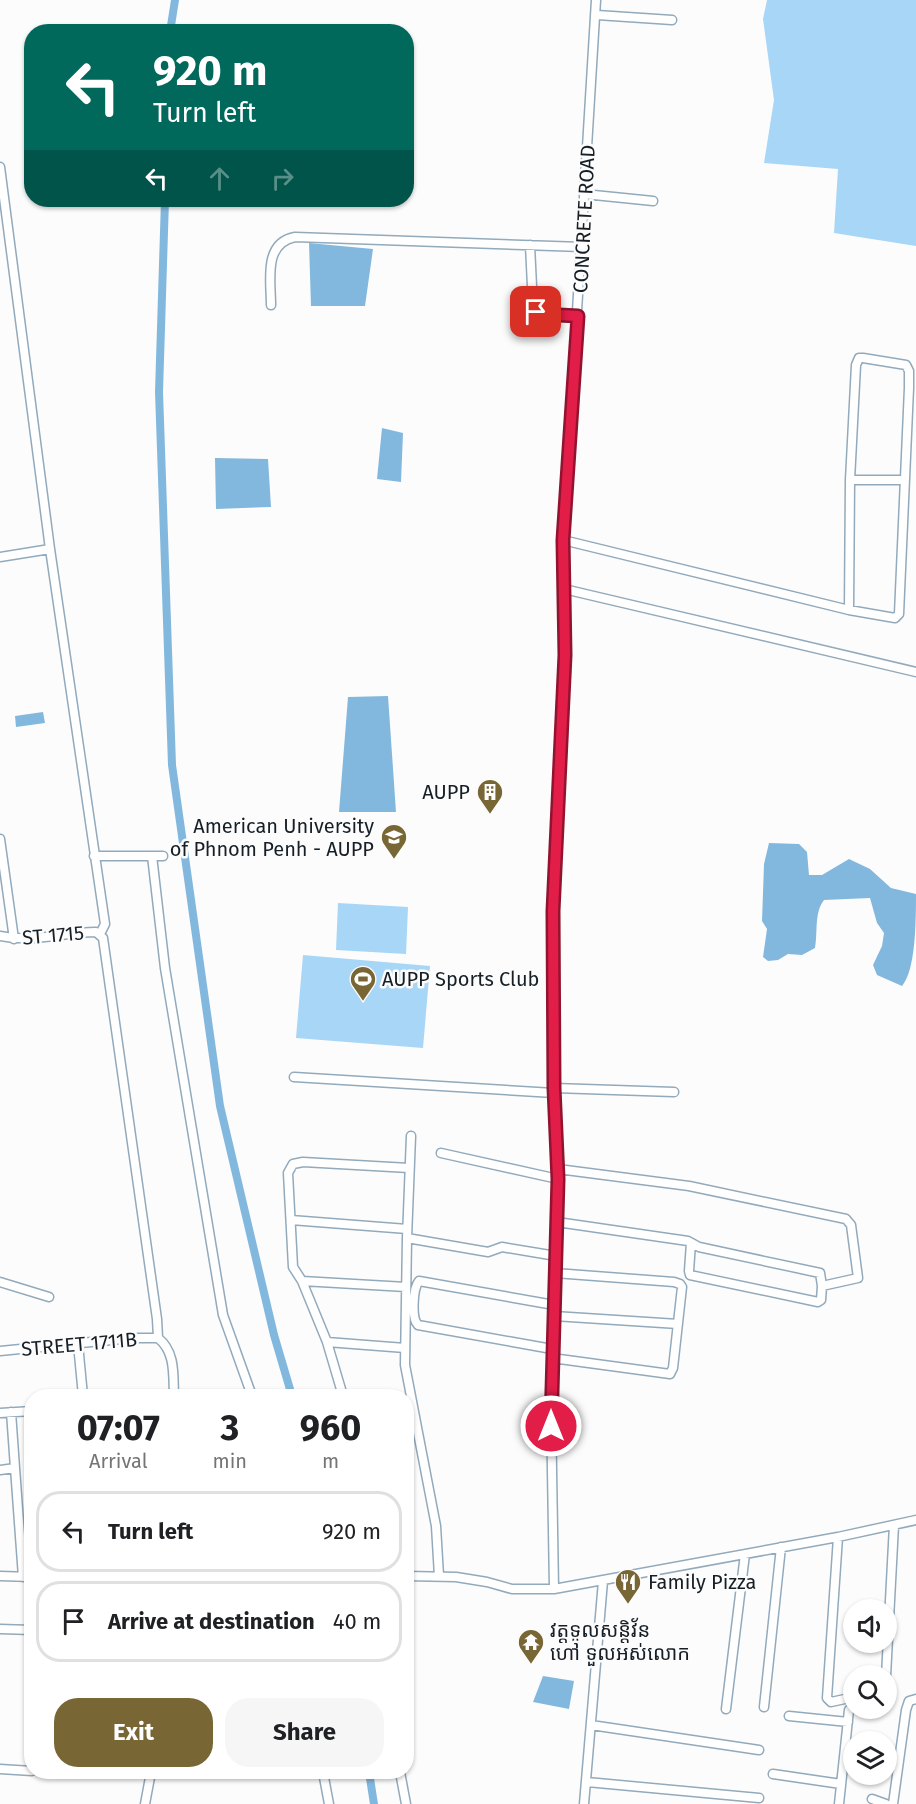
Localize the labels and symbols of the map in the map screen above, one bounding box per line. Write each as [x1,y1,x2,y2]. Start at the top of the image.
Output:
street label: CONCRETE ROAD [568,144,600,294]
pin [510,286,561,337]
building icon: AUPP [475,777,505,815]
place label: AUPP [422,780,470,804]
place label: American University of Phnom Penh - AUPP [170,814,374,861]
school or university icon: American University of Phnom Penh - AUPP [379,822,409,860]
street label: ST 1715 [21,920,85,950]
sports icon: AUPP Sports Club [348,964,378,1002]
place label: AUPP Sports Club [382,967,539,991]
street label: STREET 1711B [20,1327,138,1361]
position arrow [519,1394,583,1458]
restaurant icon: Family Pizza [613,1567,643,1605]
place label: Family Pizza [648,1570,756,1594]
place label: វត្តទូលសន្តិវ័ន ហៅ ទួលអស់លោក [550,1617,690,1666]
temple icon: វត្តទូលសន្តិវ័ន ហៅ ទួលអស់លោក [516,1627,546,1665]

